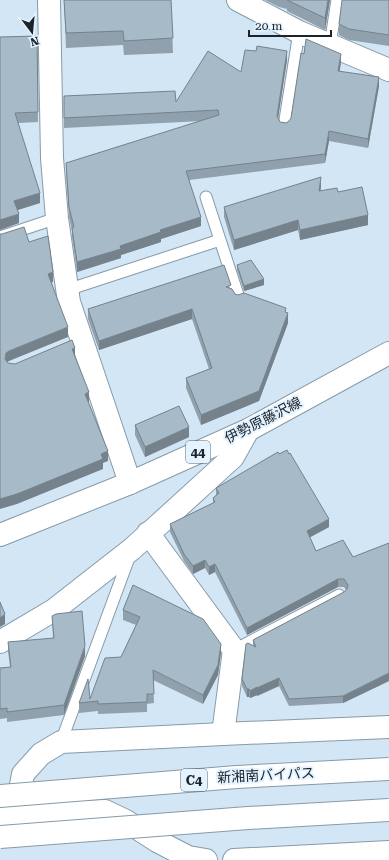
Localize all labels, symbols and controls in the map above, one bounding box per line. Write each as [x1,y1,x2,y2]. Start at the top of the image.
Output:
north arrow [12,12,52,52]
scale bar [249,12,331,38]
text: 20 m [255,19,282,33]
text: N [28,34,40,49]
street label: 伊勢原藤沢線 [222,394,304,446]
road number: 44 [186,441,210,463]
street label: 新湘南バイパス [217,764,315,786]
road number: C4 [181,769,207,791]

